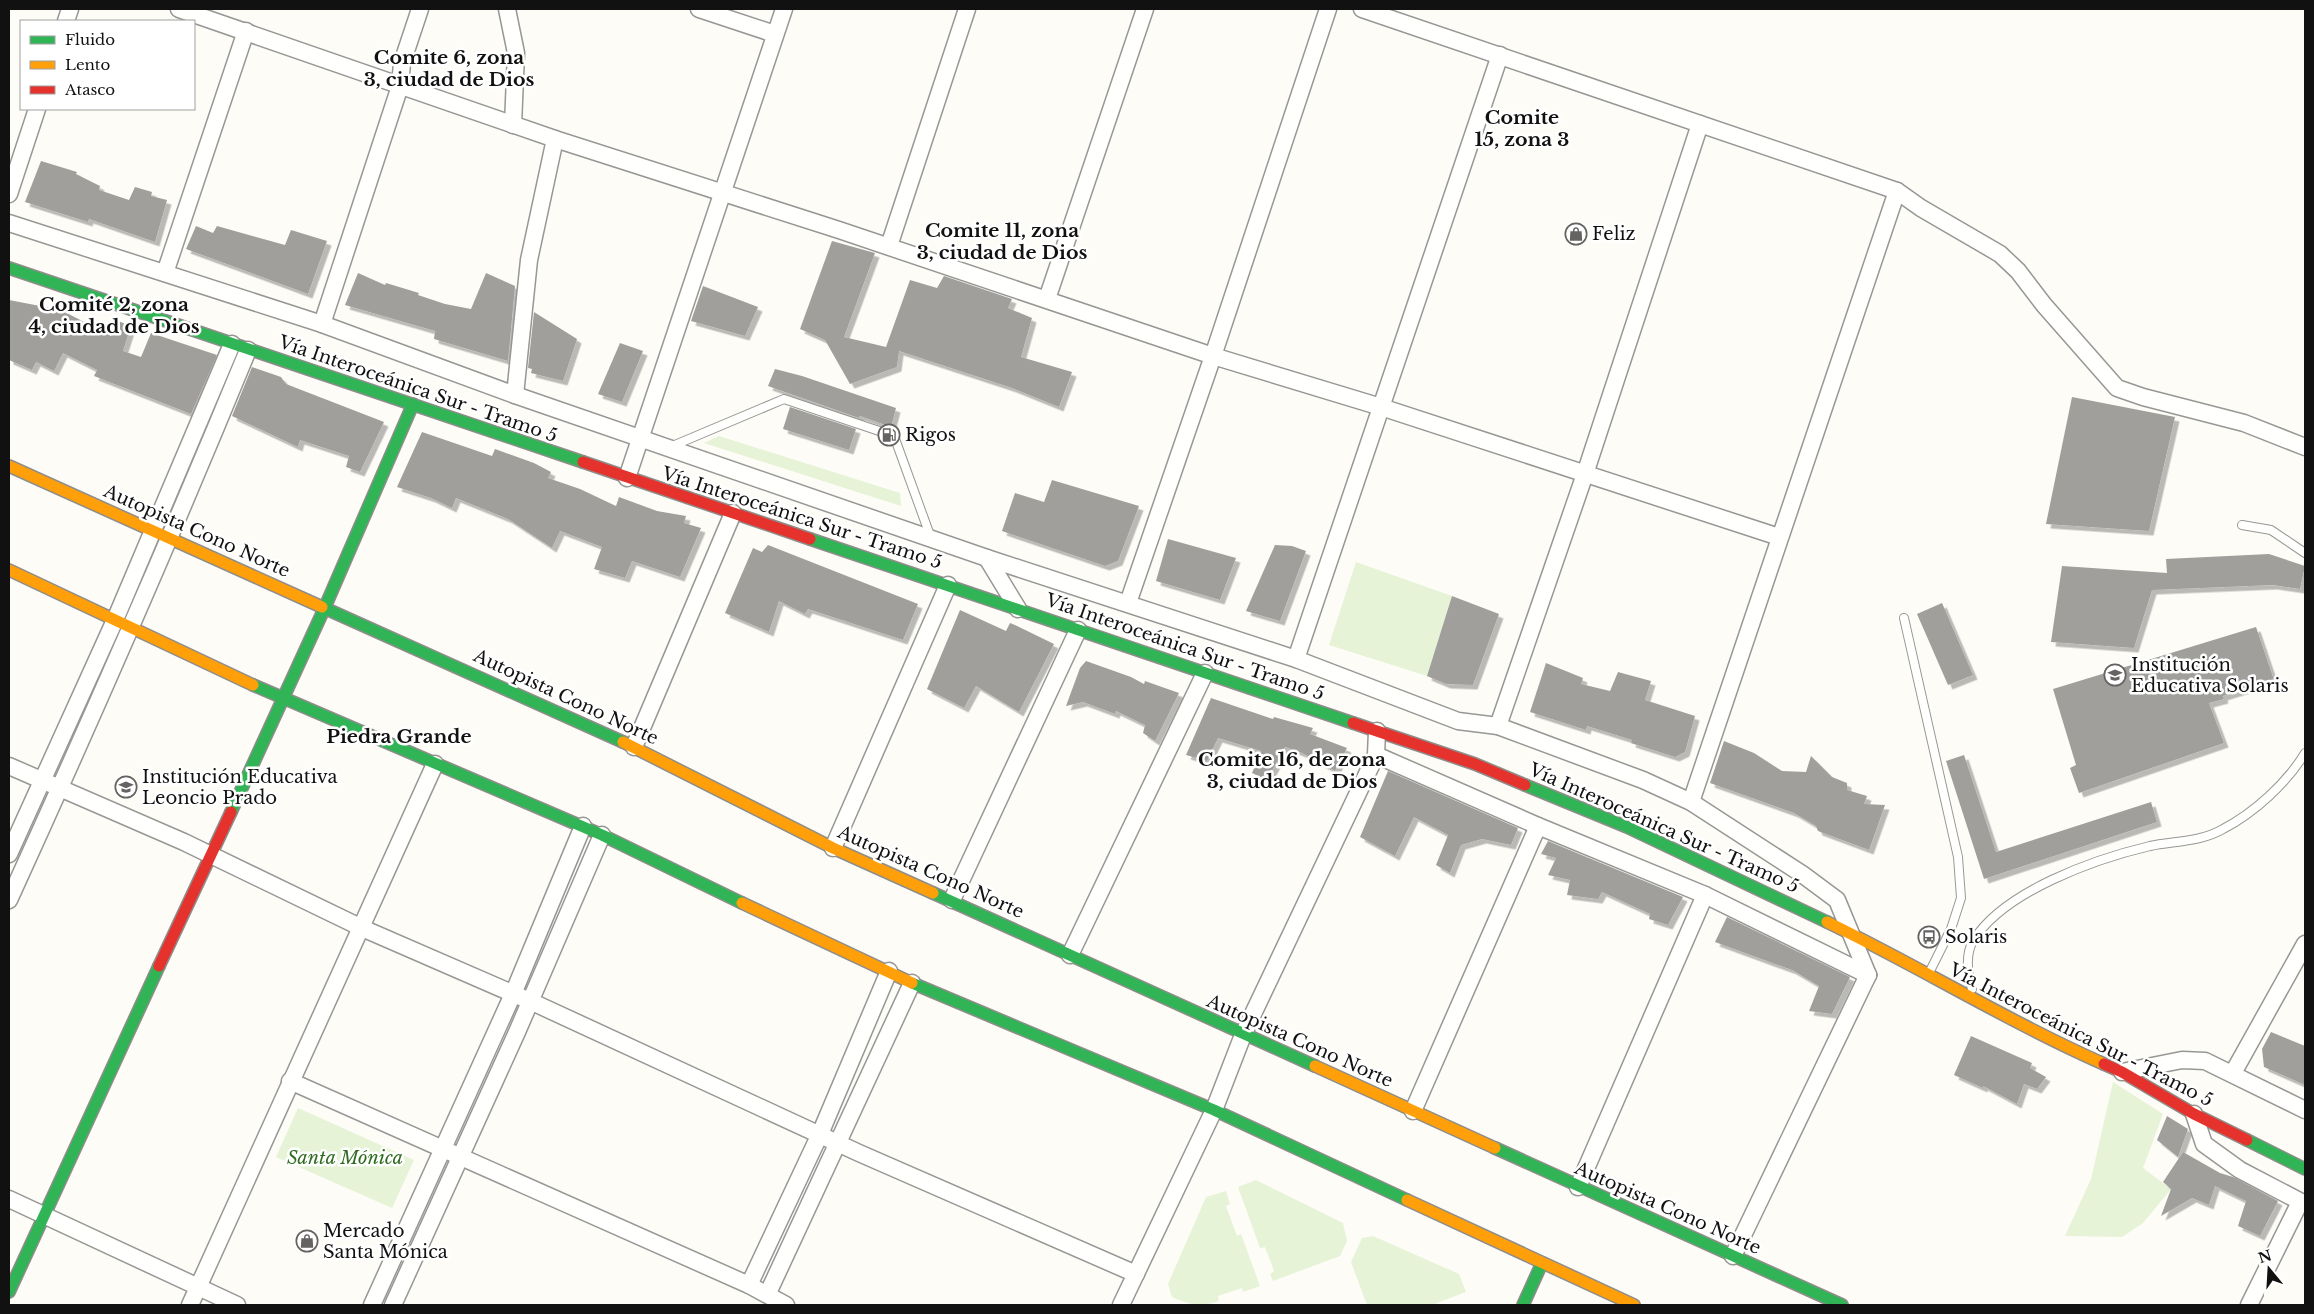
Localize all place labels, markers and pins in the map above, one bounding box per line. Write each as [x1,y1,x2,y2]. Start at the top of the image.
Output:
shop icon: Feliz [1564,222,1588,246]
place label: Feliz [1592,223,1636,245]
fuel station icon: Rigos [877,423,901,447]
place label: Rigos [905,424,956,446]
place label: Institución Educativa Solaris [2131,654,2289,697]
school or university icon: Institución Educativa Solaris [2103,663,2127,687]
place label: Institución Educativa Leoncio Prado [142,766,338,809]
school or university icon: Institución Educativa Leoncio Prado [114,775,138,799]
bus stop icon: Solaris [1917,925,1941,949]
place label: Solaris [1945,926,2007,948]
place label: Mercado Santa Mónica [323,1220,448,1263]
shop icon: Mercado Santa Mónica [295,1229,319,1253]

